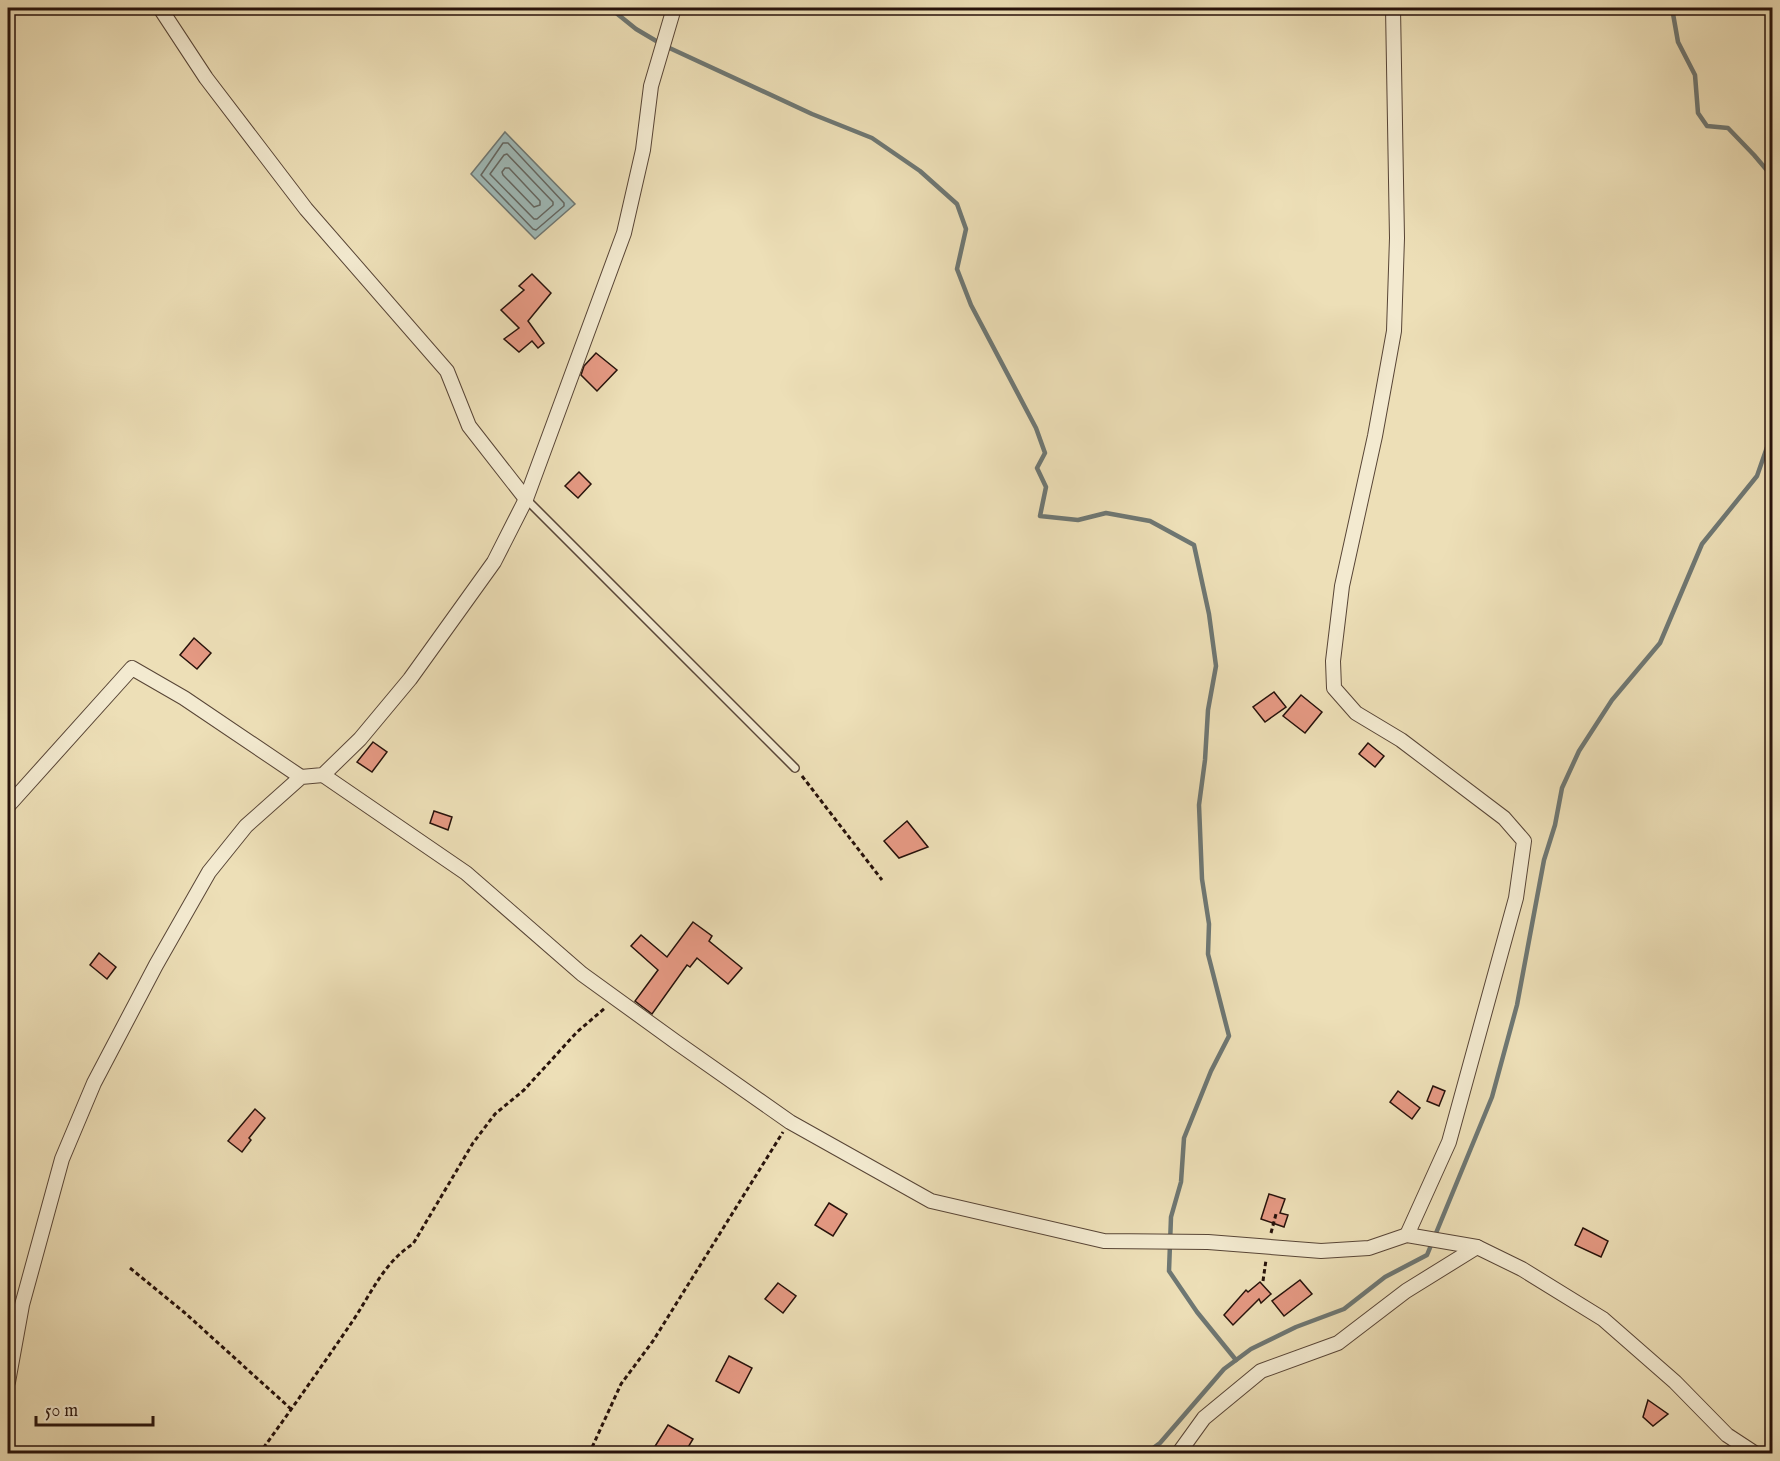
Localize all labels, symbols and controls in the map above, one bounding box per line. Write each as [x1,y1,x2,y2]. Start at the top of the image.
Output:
scale bar [36,1389,153,1427]
text: 50 m [45,1400,78,1423]

